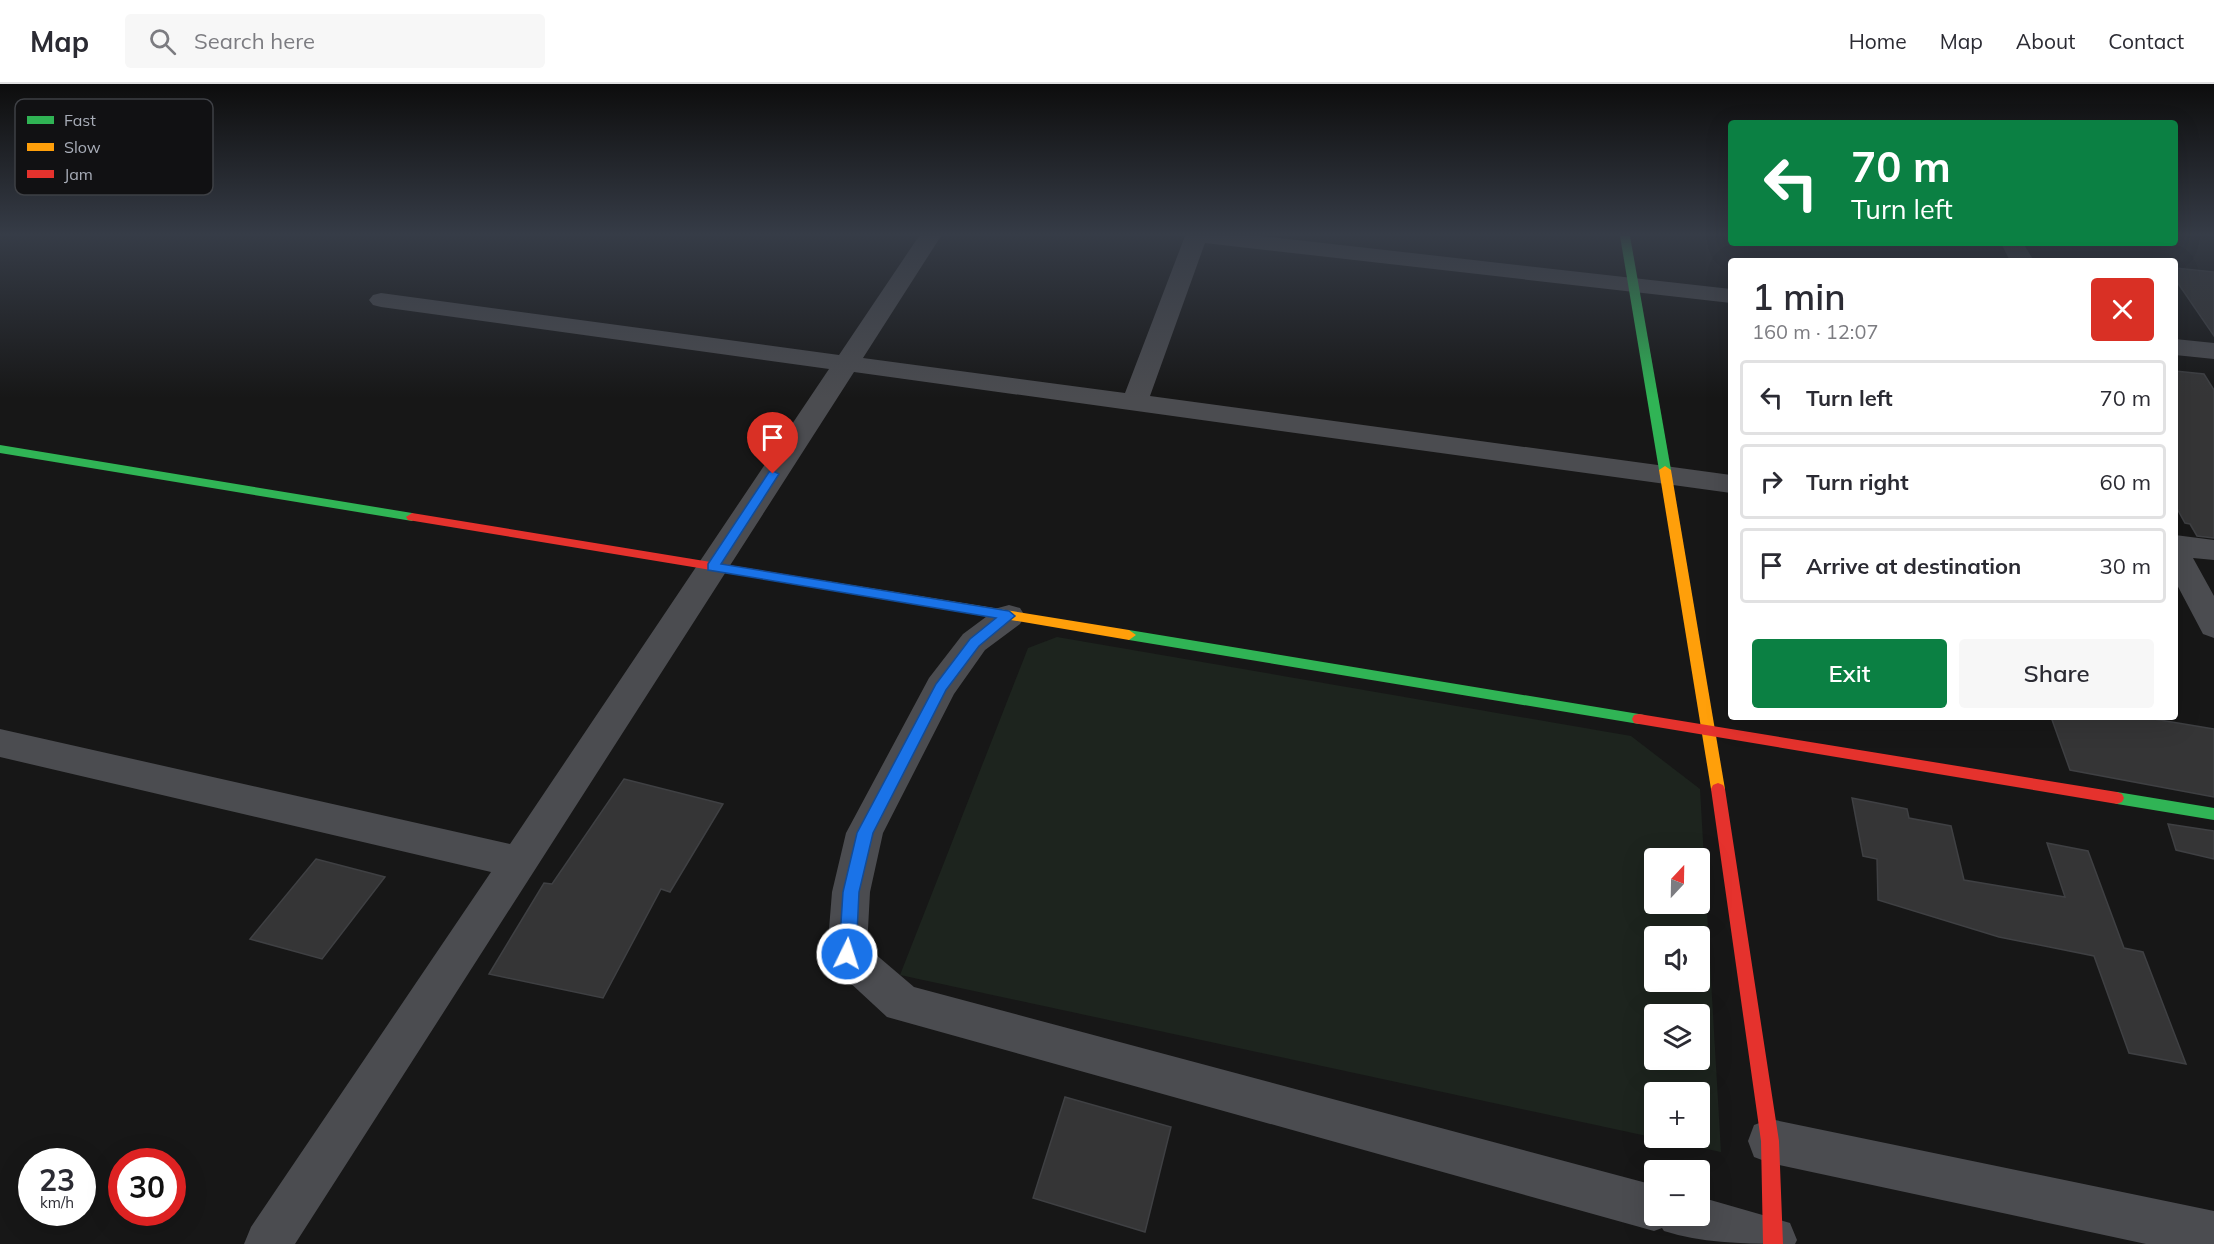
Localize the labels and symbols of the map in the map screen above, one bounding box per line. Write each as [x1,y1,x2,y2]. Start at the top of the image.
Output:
legend [15,99,213,195]
text: Fast [64,110,96,130]
text: Slow [64,137,101,157]
text: Jam [64,164,93,184]
pin [747,412,798,474]
north arrow [1644,848,1710,914]
position arrow [815,922,879,986]
speed limit sign: 30 [108,1148,186,1226]

